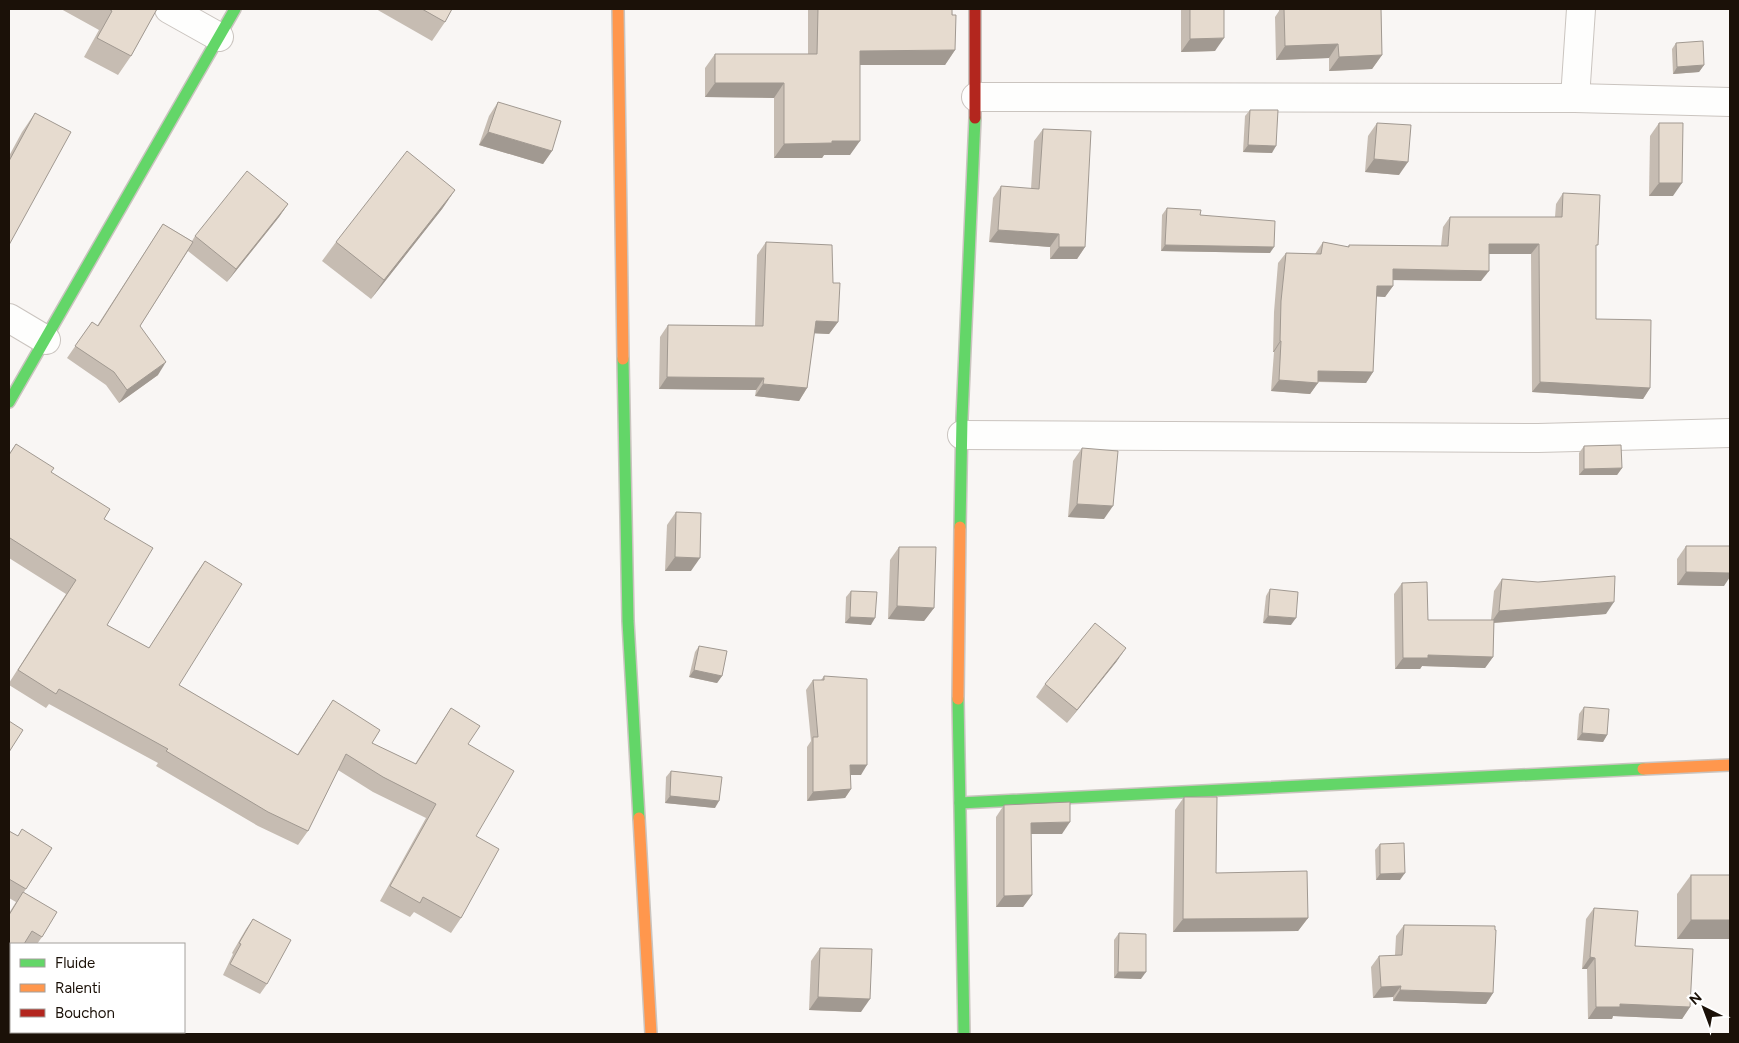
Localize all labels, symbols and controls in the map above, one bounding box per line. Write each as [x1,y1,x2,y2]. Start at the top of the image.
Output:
legend [10,943,185,1033]
text: Fluide [55,954,95,972]
text: Ralenti [55,979,101,997]
north arrow [1679,983,1729,1033]
text: N [1686,989,1705,1009]
text: Bouchon [55,1004,115,1022]

